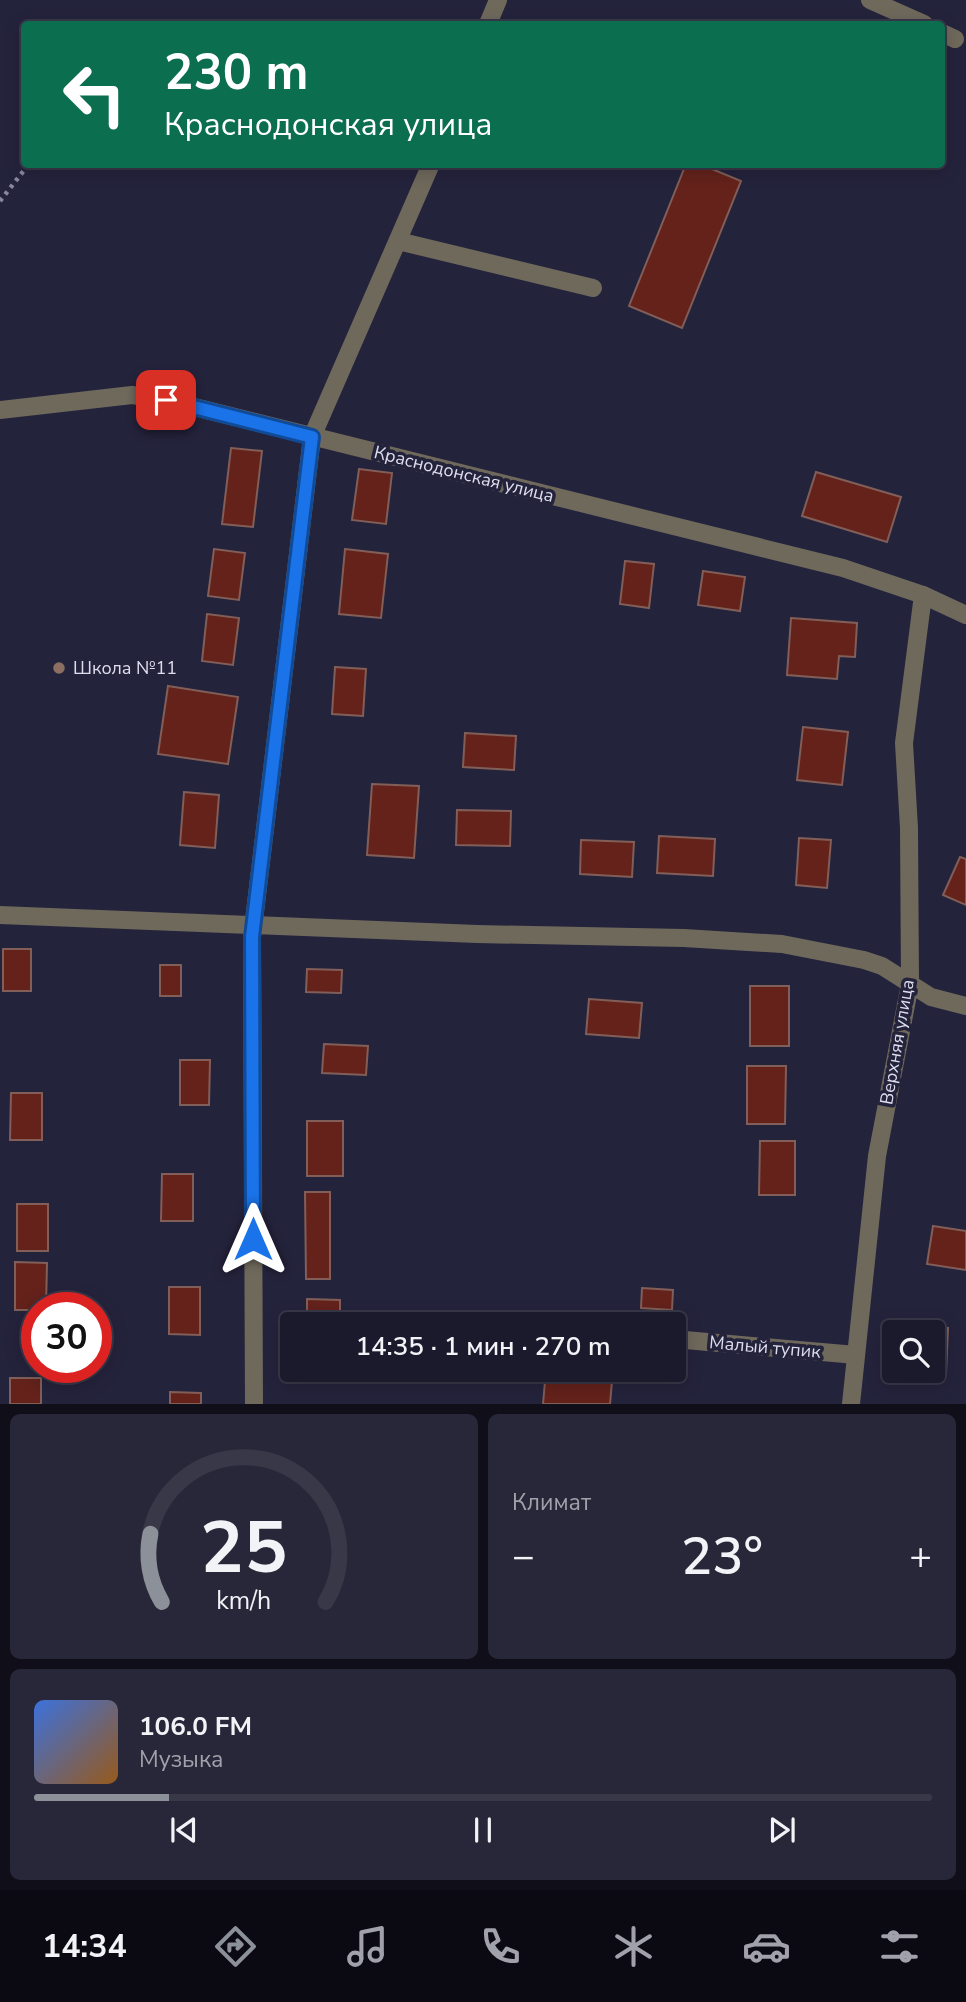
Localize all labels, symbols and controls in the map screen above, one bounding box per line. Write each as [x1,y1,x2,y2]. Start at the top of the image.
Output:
text: 230 m [164,39,308,106]
icon: left [49,49,140,140]
text: Краснодонская улица [164,103,493,146]
pin [136,370,196,430]
icon: arrive [147,381,185,419]
street label: Краснодонская улица [371,440,557,508]
place label: Школа №11 [73,656,177,680]
marker: Школа №11 [51,660,67,676]
street label: Верхняя улица [874,977,920,1107]
position arrow [216,1202,290,1276]
speed limit sign: 30 [21,1292,112,1383]
map controls [882,1320,945,1383]
button: search [882,1320,945,1383]
text: 14:35 · 1 мин · 270 m [355,1329,611,1364]
street label: Малый тупик [708,1330,822,1364]
text: Климат [512,1487,591,1518]
text: 25 [200,1499,288,1599]
text: 23° [681,1521,763,1592]
text: − [512,1531,535,1582]
text: + [909,1531,932,1582]
text: km/h [216,1584,272,1618]
text: 106.0 FM [139,1709,252,1744]
text: Музыка [139,1744,223,1775]
icon: previous [165,1811,203,1849]
icon: pause [464,1811,502,1849]
icon: next [763,1811,801,1849]
icon: directions [211,1922,260,1971]
icon: music [343,1922,392,1971]
icon: phone [476,1922,525,1971]
icon: climate [609,1922,658,1971]
icon: car [742,1922,791,1971]
icon: filters [875,1922,924,1971]
text: 14:34 [42,1925,127,1968]

